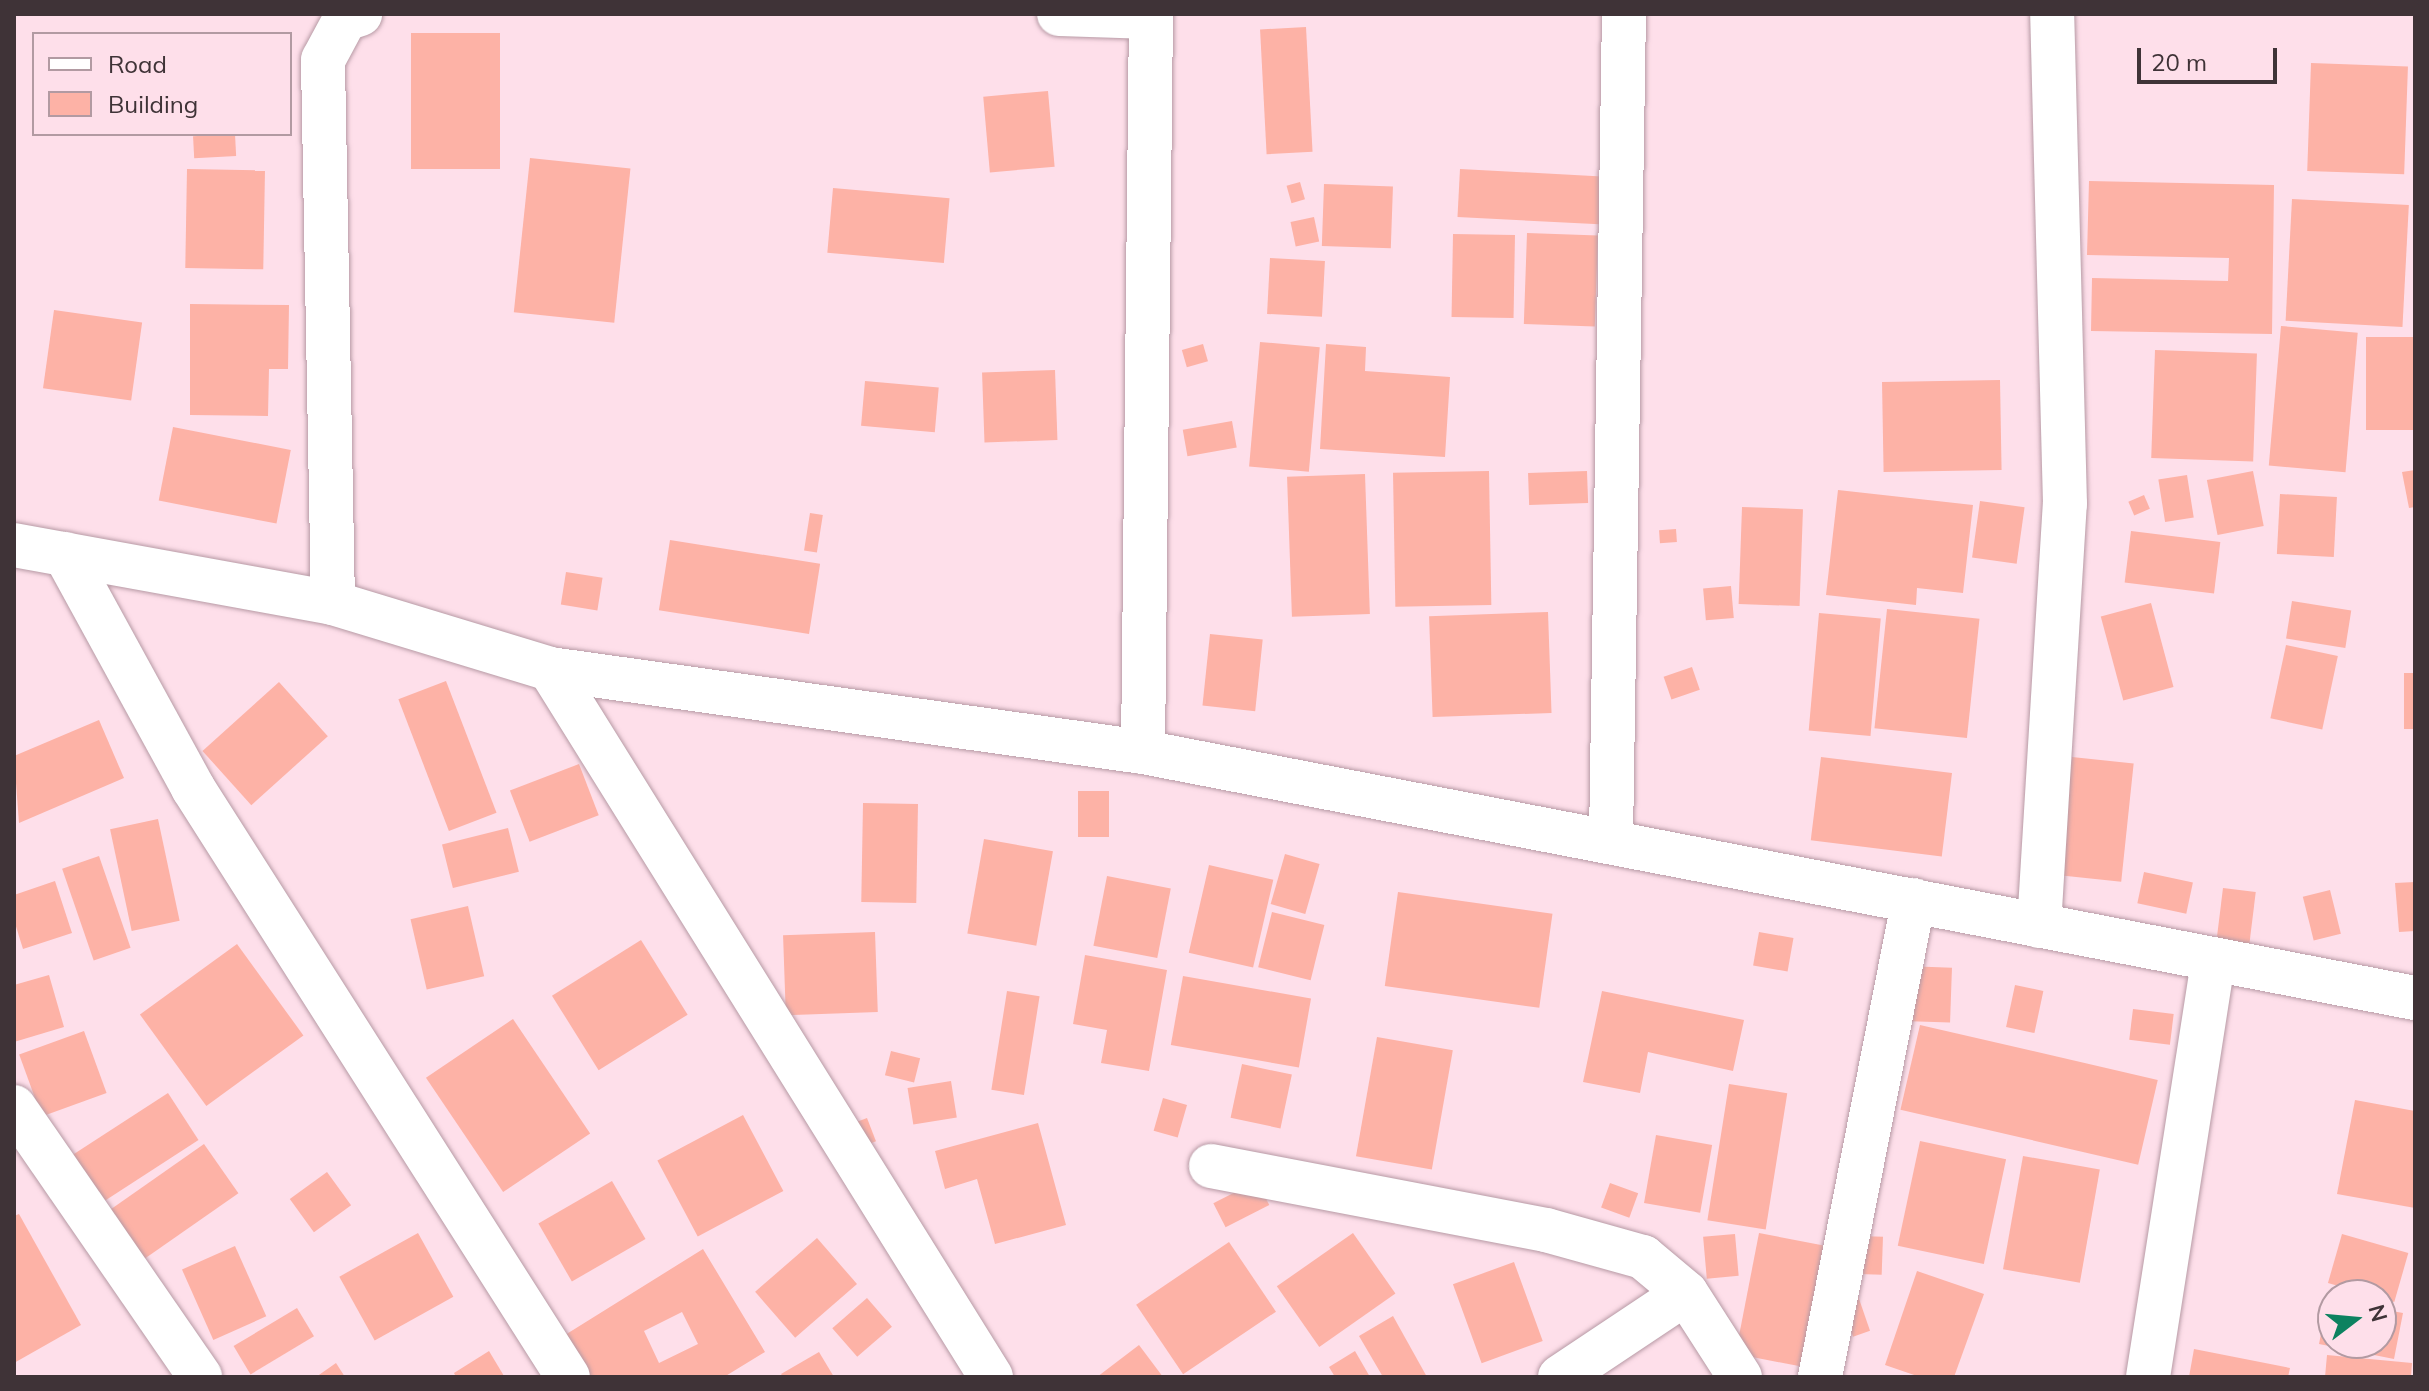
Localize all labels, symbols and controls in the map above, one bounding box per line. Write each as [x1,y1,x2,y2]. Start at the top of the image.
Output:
legend [32,32,292,136]
scale bar [2141,32,2281,82]
text: 20 m [2151,47,2207,77]
text: Road [108,49,167,79]
text: Building [108,89,198,119]
north arrow [2317,1279,2397,1359]
text: N [2362,1301,2394,1325]

